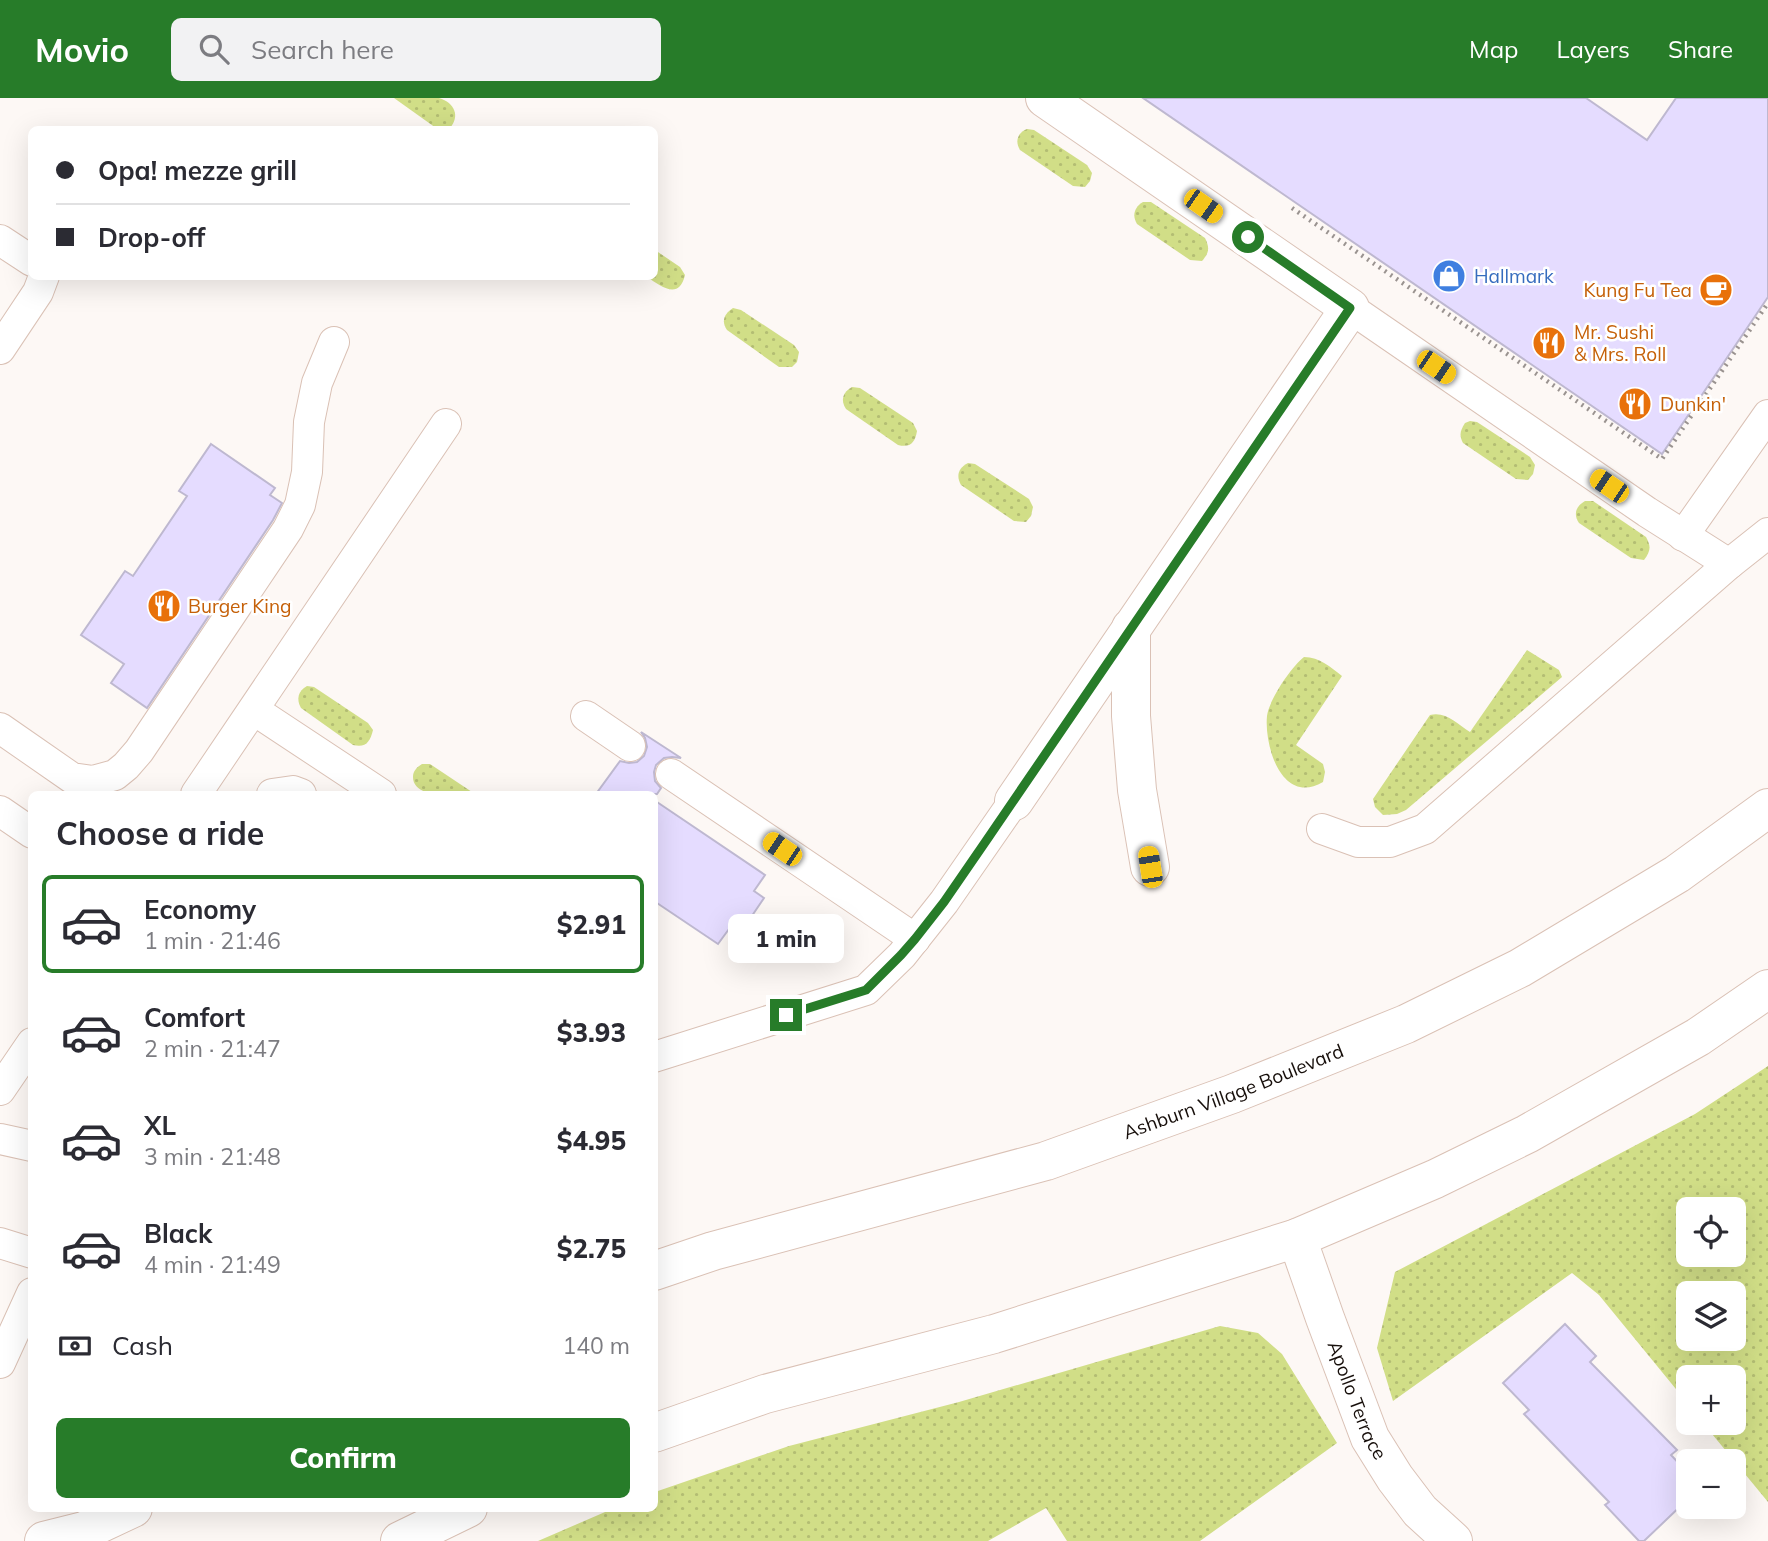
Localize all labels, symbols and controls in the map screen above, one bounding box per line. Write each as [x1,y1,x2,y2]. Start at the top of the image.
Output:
search box [171,18,661,81]
text: Movio [35,29,129,70]
icon: search [195,30,233,68]
text: Search here [251,33,394,66]
text: Map [1469,34,1518,64]
text: Layers [1556,34,1630,64]
text: Share [1668,34,1733,64]
text: Opa! mezze grill [98,154,297,187]
car [1180,185,1227,227]
text: Drop-off [98,221,205,254]
route start [1232,221,1264,253]
shop icon: Hallmark [1430,257,1468,295]
place label: Hallmark [1474,264,1554,288]
cafe icon: Kung Fu Tea [1697,271,1735,309]
place label: Kung Fu Tea [1583,278,1692,302]
place label: Mr. Sushi & Mrs. Roll [1574,320,1666,366]
restaurant icon: Mr. Sushi & Mrs. Roll [1530,324,1568,362]
car [1413,347,1460,387]
restaurant icon: Dunkin' [1616,385,1654,423]
place label: Dunkin' [1660,392,1726,416]
car [1586,466,1633,506]
restaurant icon: Burger King [145,587,183,625]
place label: Burger King [188,594,291,618]
text: Choose a ride [56,813,264,853]
car [759,829,806,869]
car [1137,845,1164,889]
icon: car [60,893,123,956]
text: Economy [144,893,256,926]
text: $2.91 [557,908,626,941]
callout: 1 min [728,914,844,962]
text: 1 min [755,924,817,953]
text: 1 min · 21:46 [144,926,281,955]
route end [770,999,802,1031]
icon: car [60,1001,123,1064]
text: Comfort [144,1001,245,1034]
text: $3.93 [557,1016,626,1049]
text: 2 min · 21:47 [144,1034,281,1063]
street label: Ashburn Village Boulevard [1120,1038,1347,1144]
icon: car [60,1109,123,1172]
text: XL [144,1109,176,1142]
text: $4.95 [557,1124,626,1157]
text: 3 min · 21:48 [144,1142,281,1171]
map controls [1676,1197,1746,1519]
button: locate [1676,1197,1746,1267]
icon: car [60,1217,123,1280]
text: Black [144,1217,212,1250]
text: $2.75 [557,1232,626,1265]
text: 4 min · 21:49 [144,1250,281,1279]
button: layers [1676,1281,1746,1351]
icon: cash [56,1327,94,1365]
text: Cash [112,1329,173,1362]
text: 140 m [562,1331,630,1360]
street label: Apollo Terrace [1323,1337,1392,1464]
button: + [1676,1365,1746,1435]
button: Confirm [56,1418,630,1498]
button: − [1676,1449,1746,1519]

